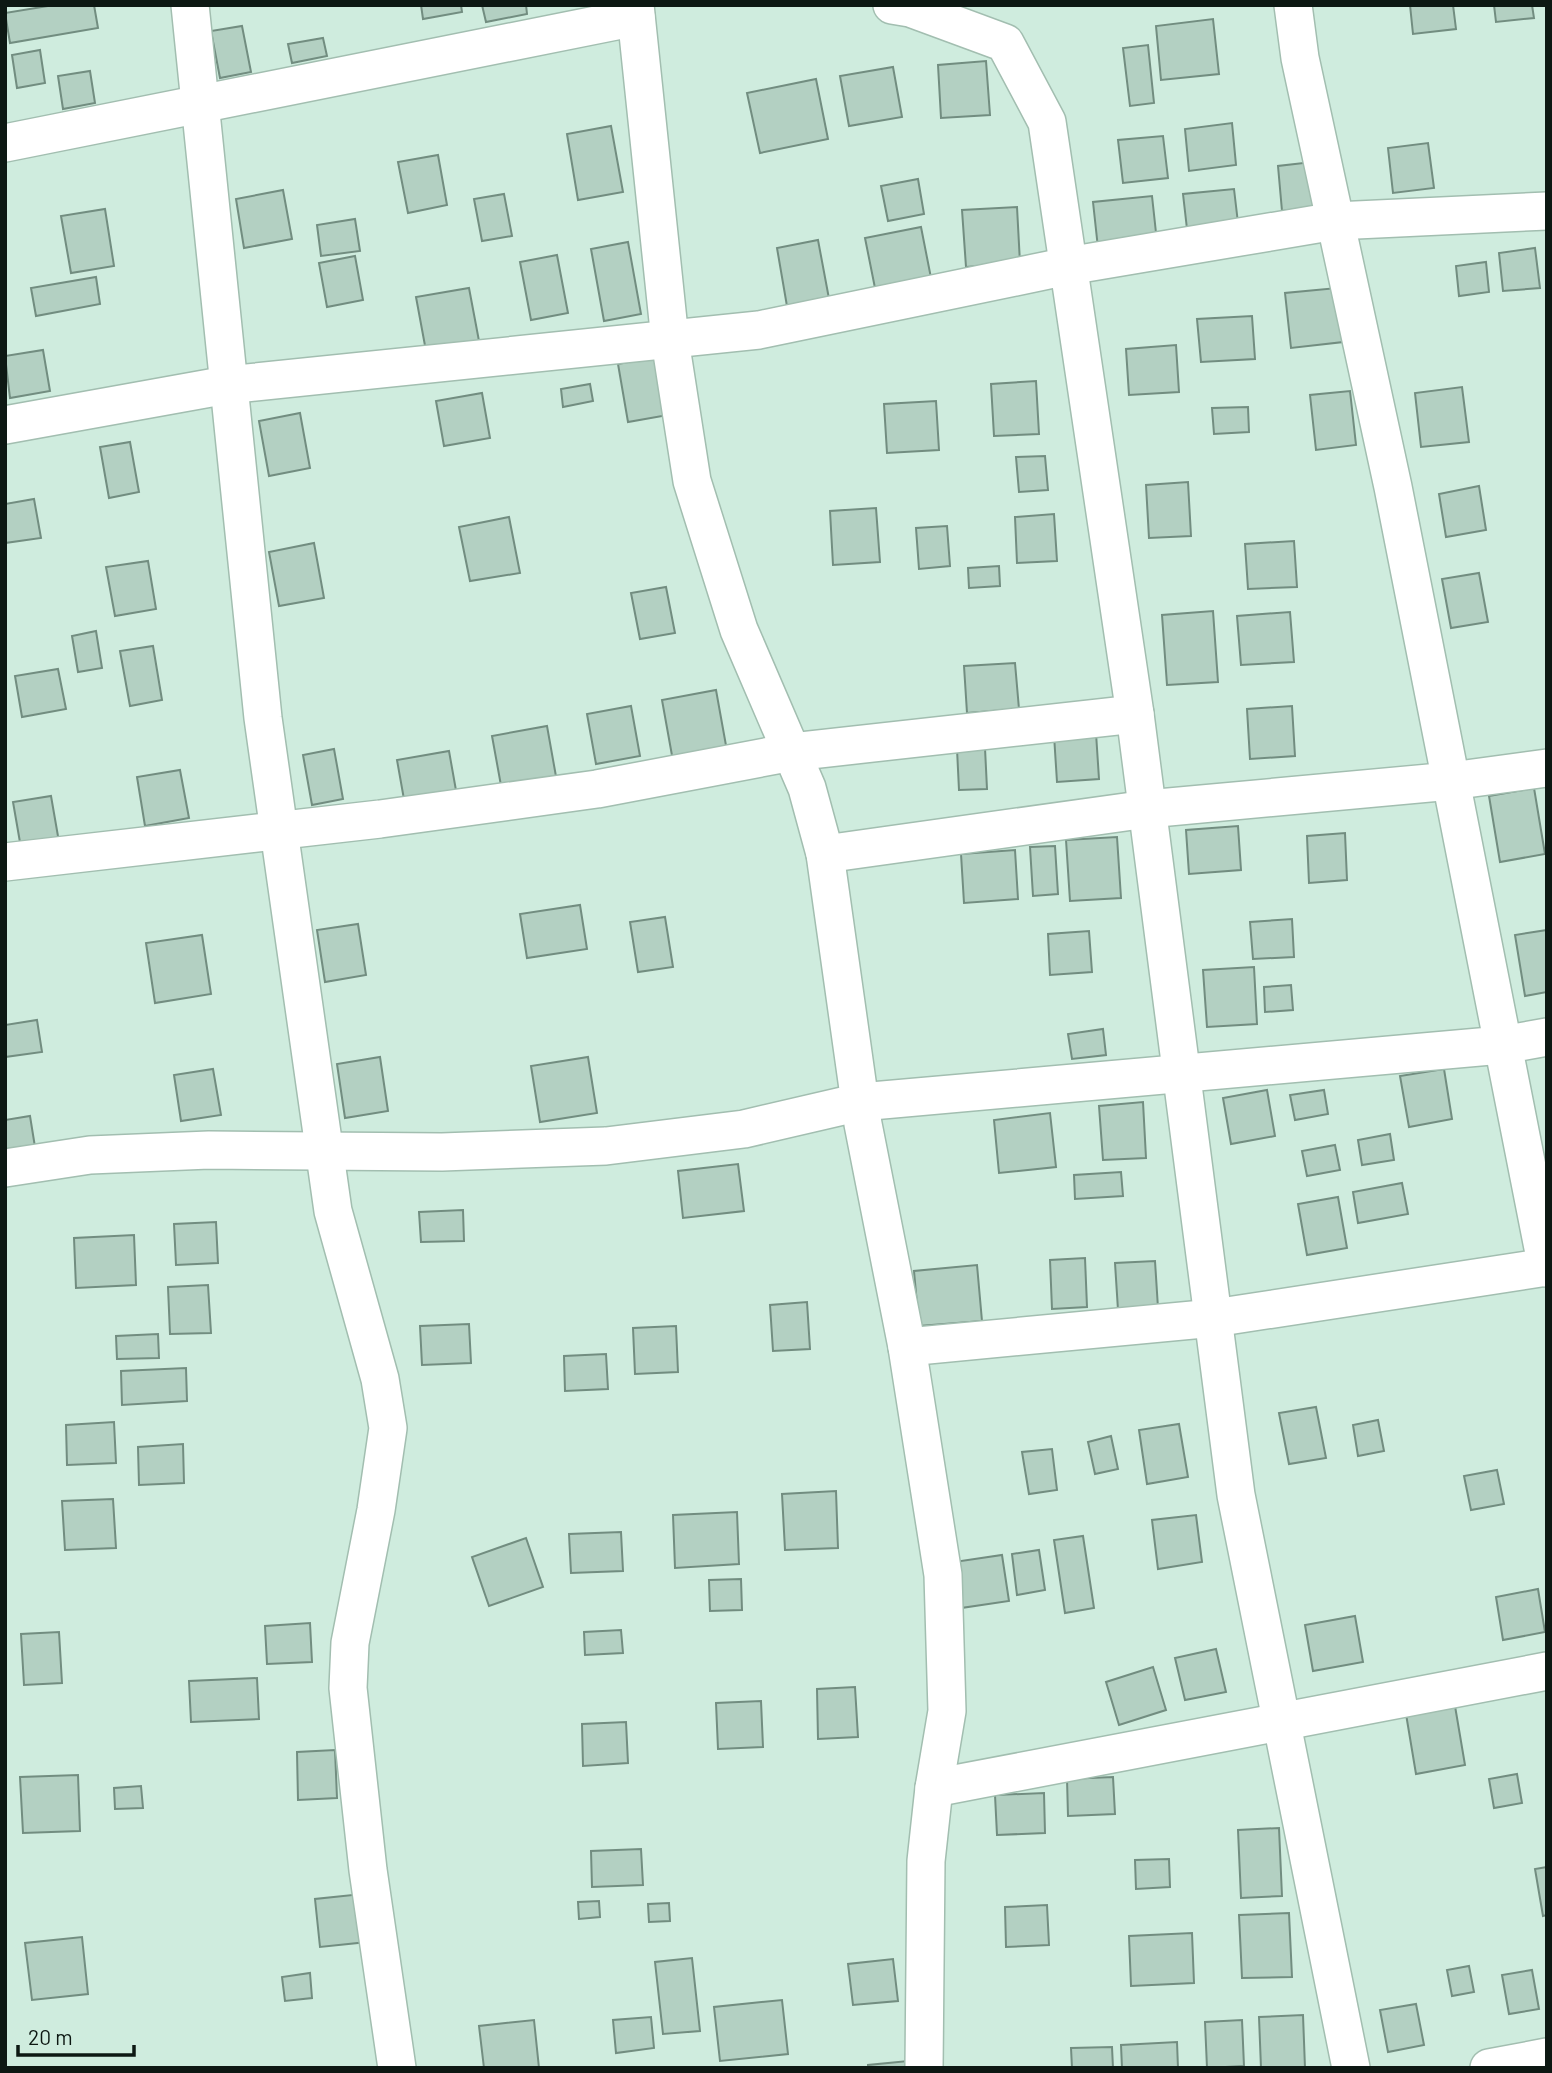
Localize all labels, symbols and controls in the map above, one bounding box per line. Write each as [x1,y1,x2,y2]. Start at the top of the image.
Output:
scale bar [18,2014,133,2058]
text: 20 m [28,2024,73,2049]

